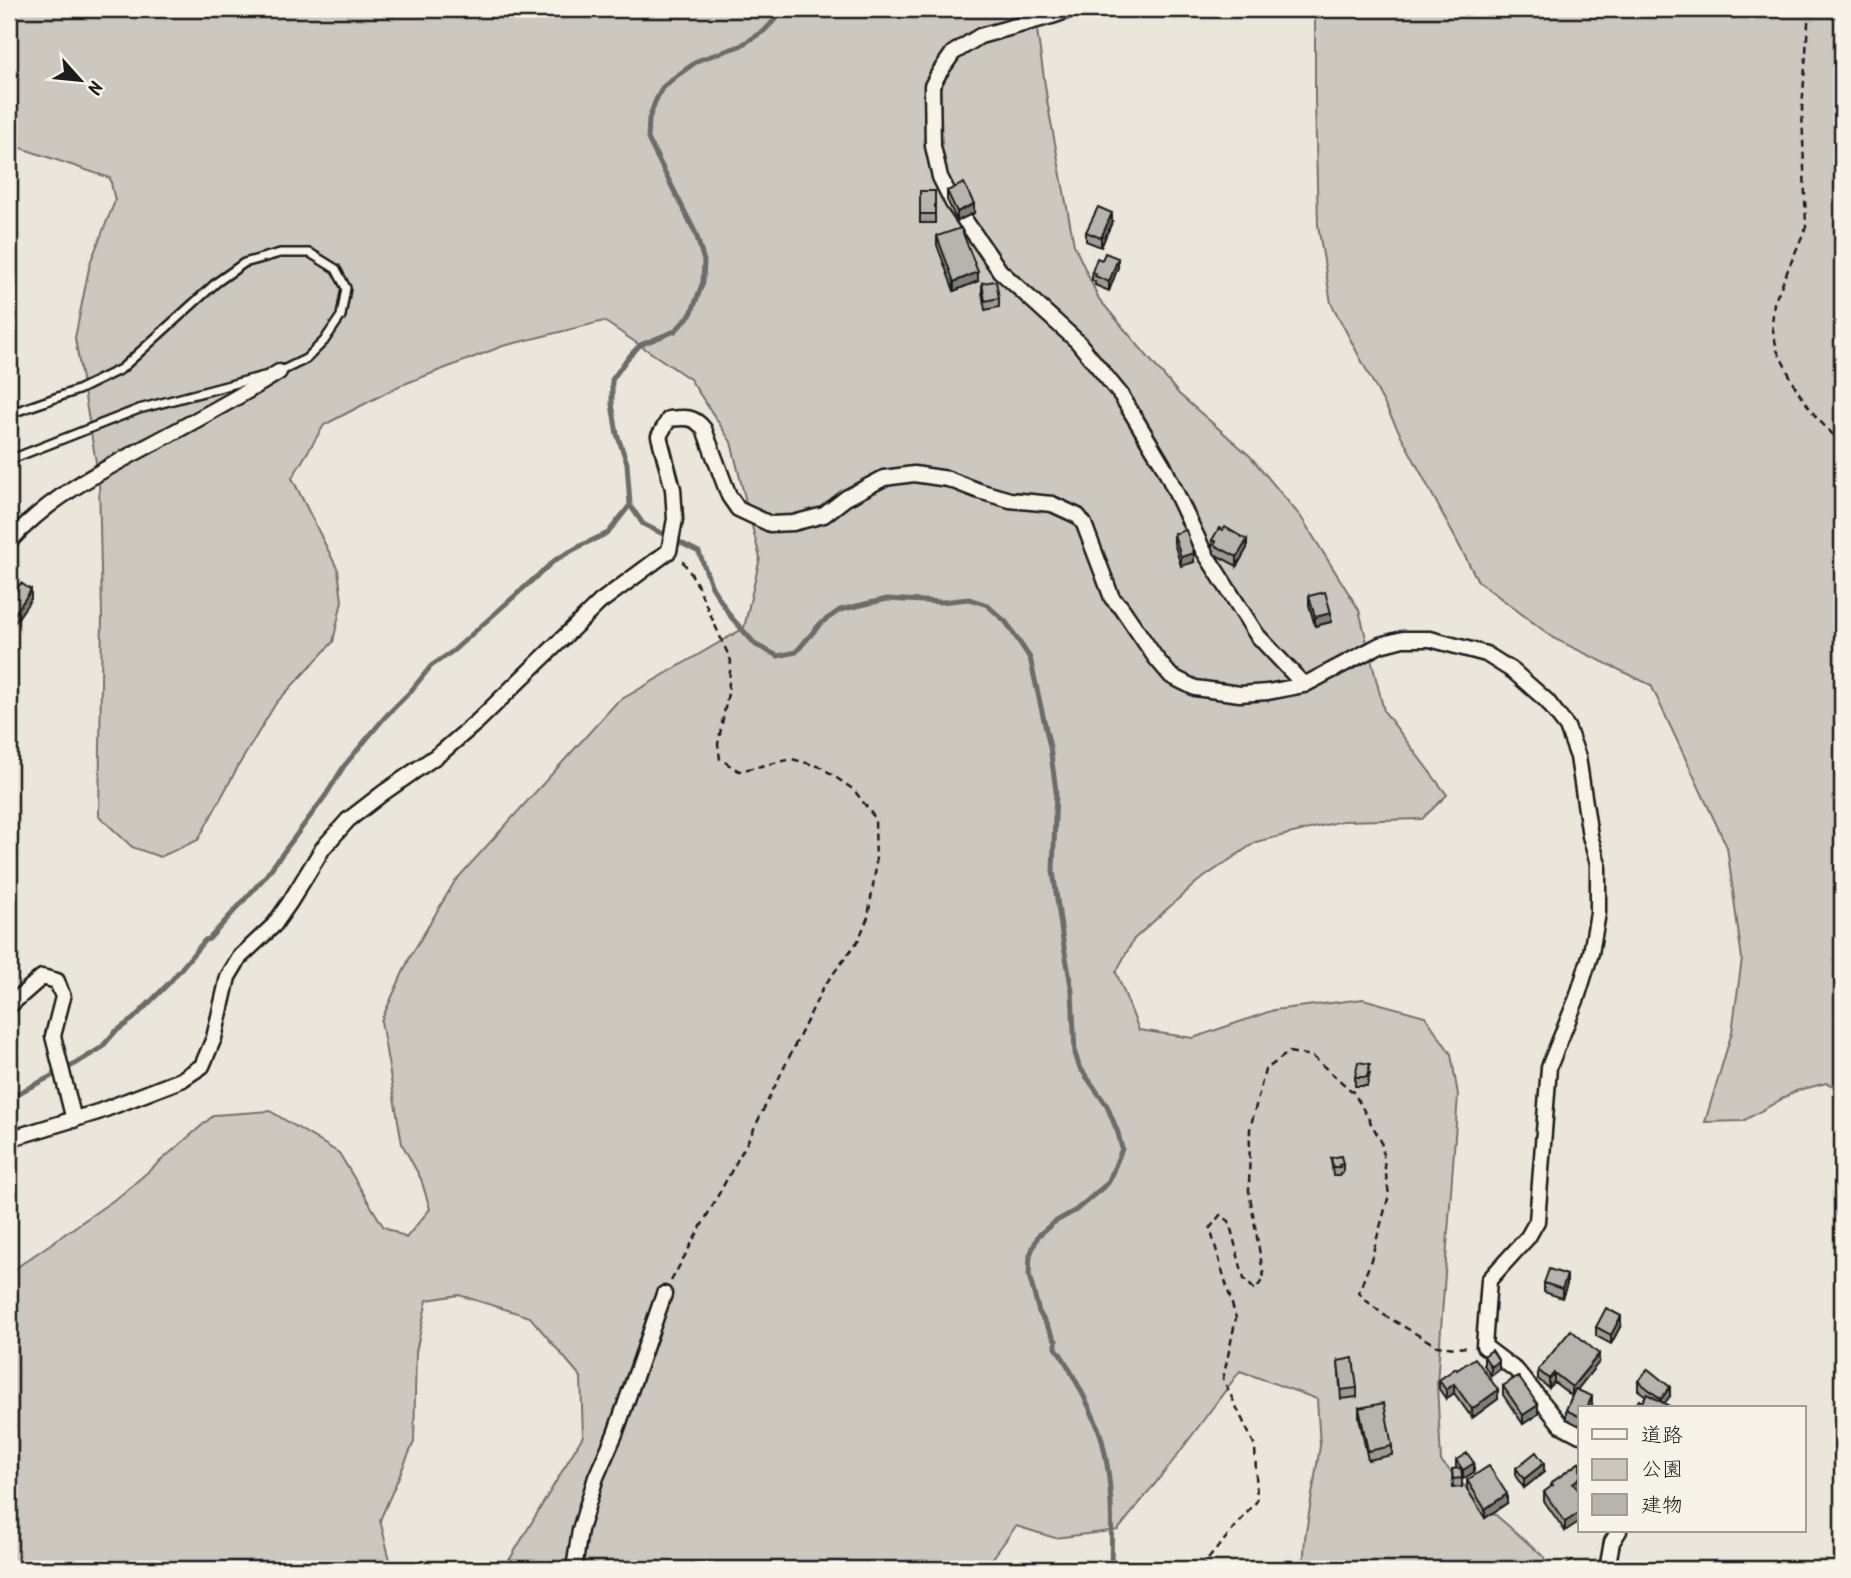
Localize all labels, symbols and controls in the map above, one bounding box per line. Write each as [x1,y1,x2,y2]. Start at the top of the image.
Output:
north arrow [46,46,116,116]
text: N [77,75,109,99]
legend [1578,1406,1806,1532]
text: 道路 [1641,1420,1683,1453]
text: 公園 [1641,1454,1683,1487]
text: 建物 [1641,1490,1683,1523]

